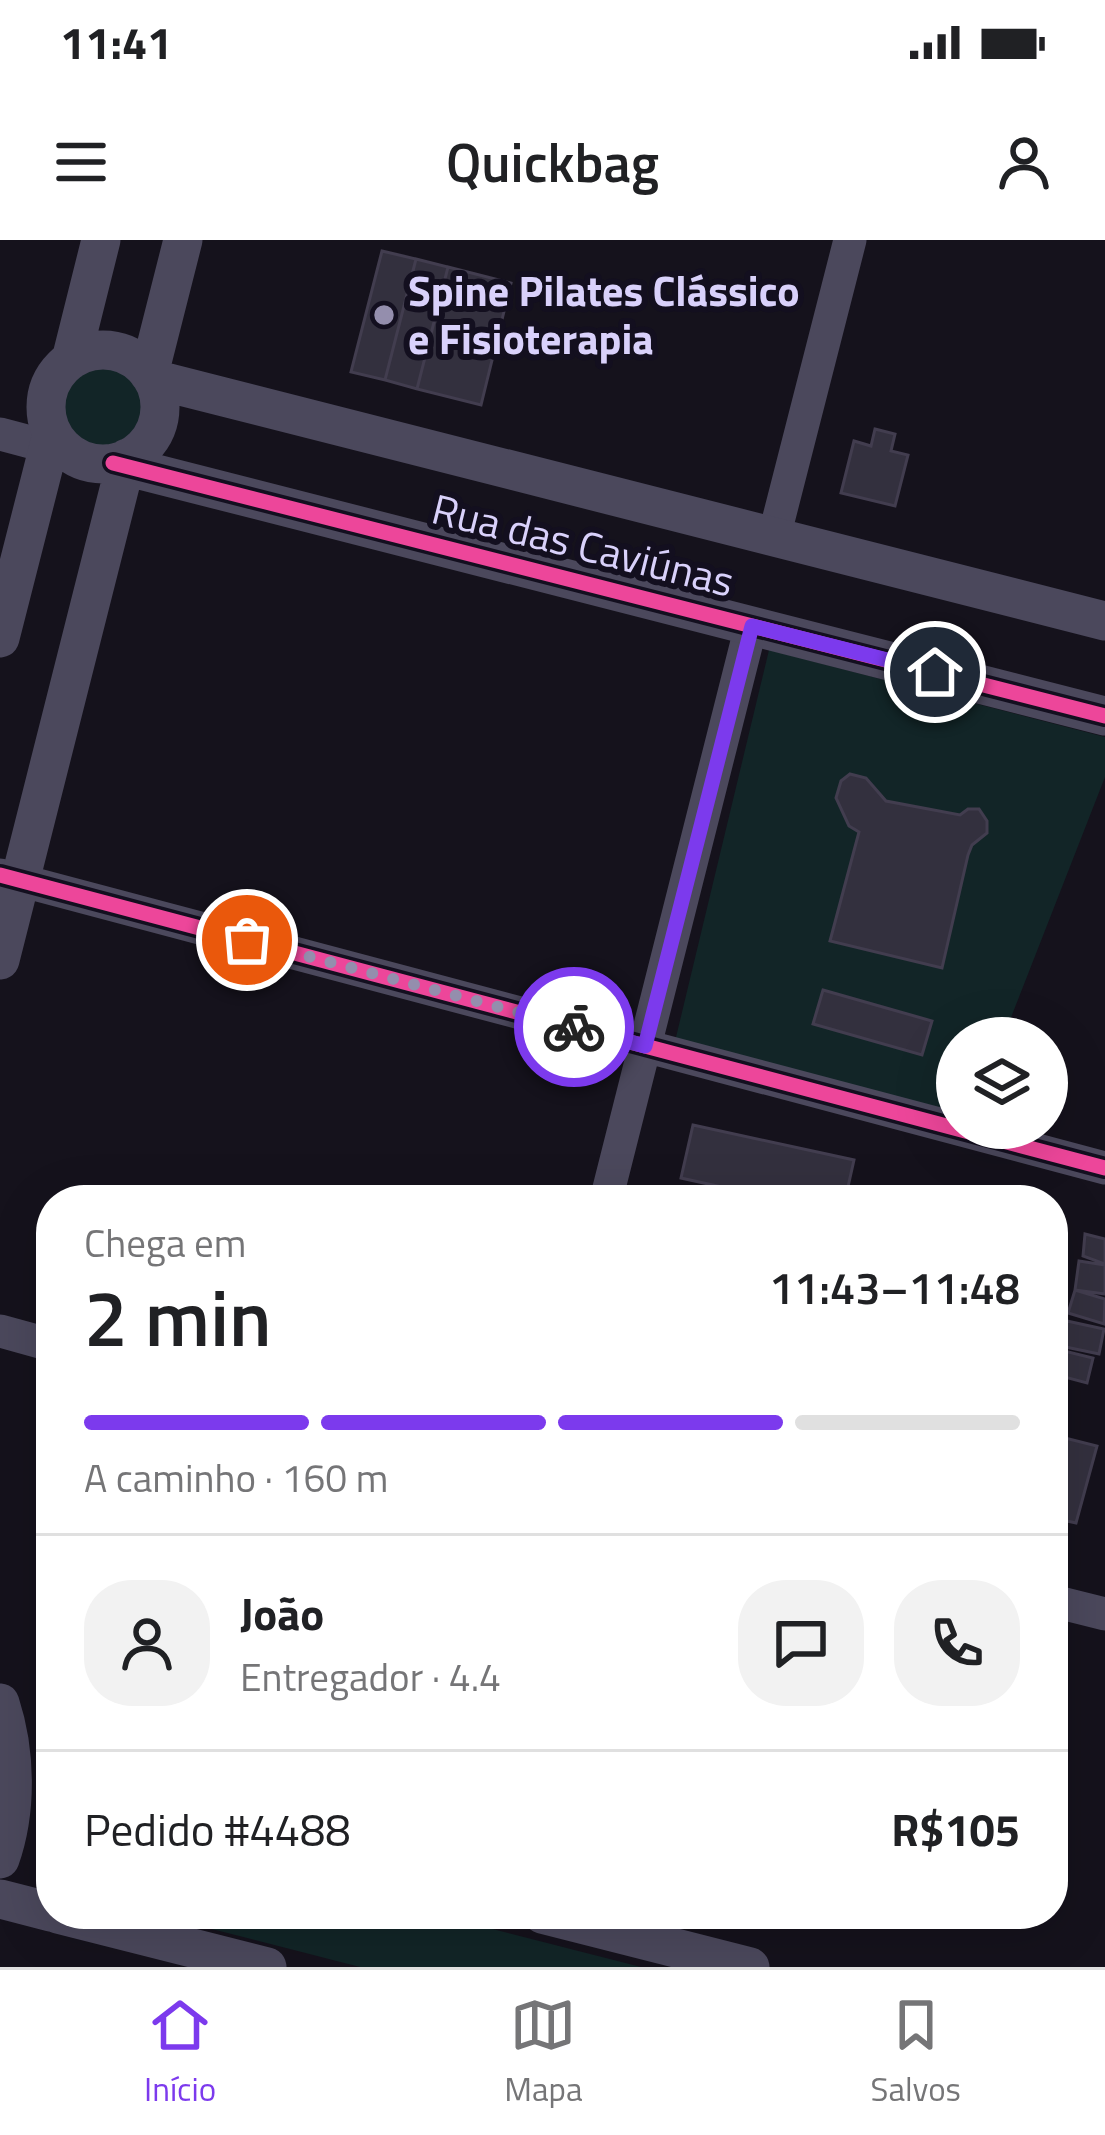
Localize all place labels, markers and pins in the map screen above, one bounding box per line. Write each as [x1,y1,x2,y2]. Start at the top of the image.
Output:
place label: Spine Pilates Clássico e Fisioterapia [408,258,800,370]
marker: Spine Pilates Clássico e Fisioterapia [371,302,397,328]
pin [884,621,986,723]
pin [196,889,298,991]

